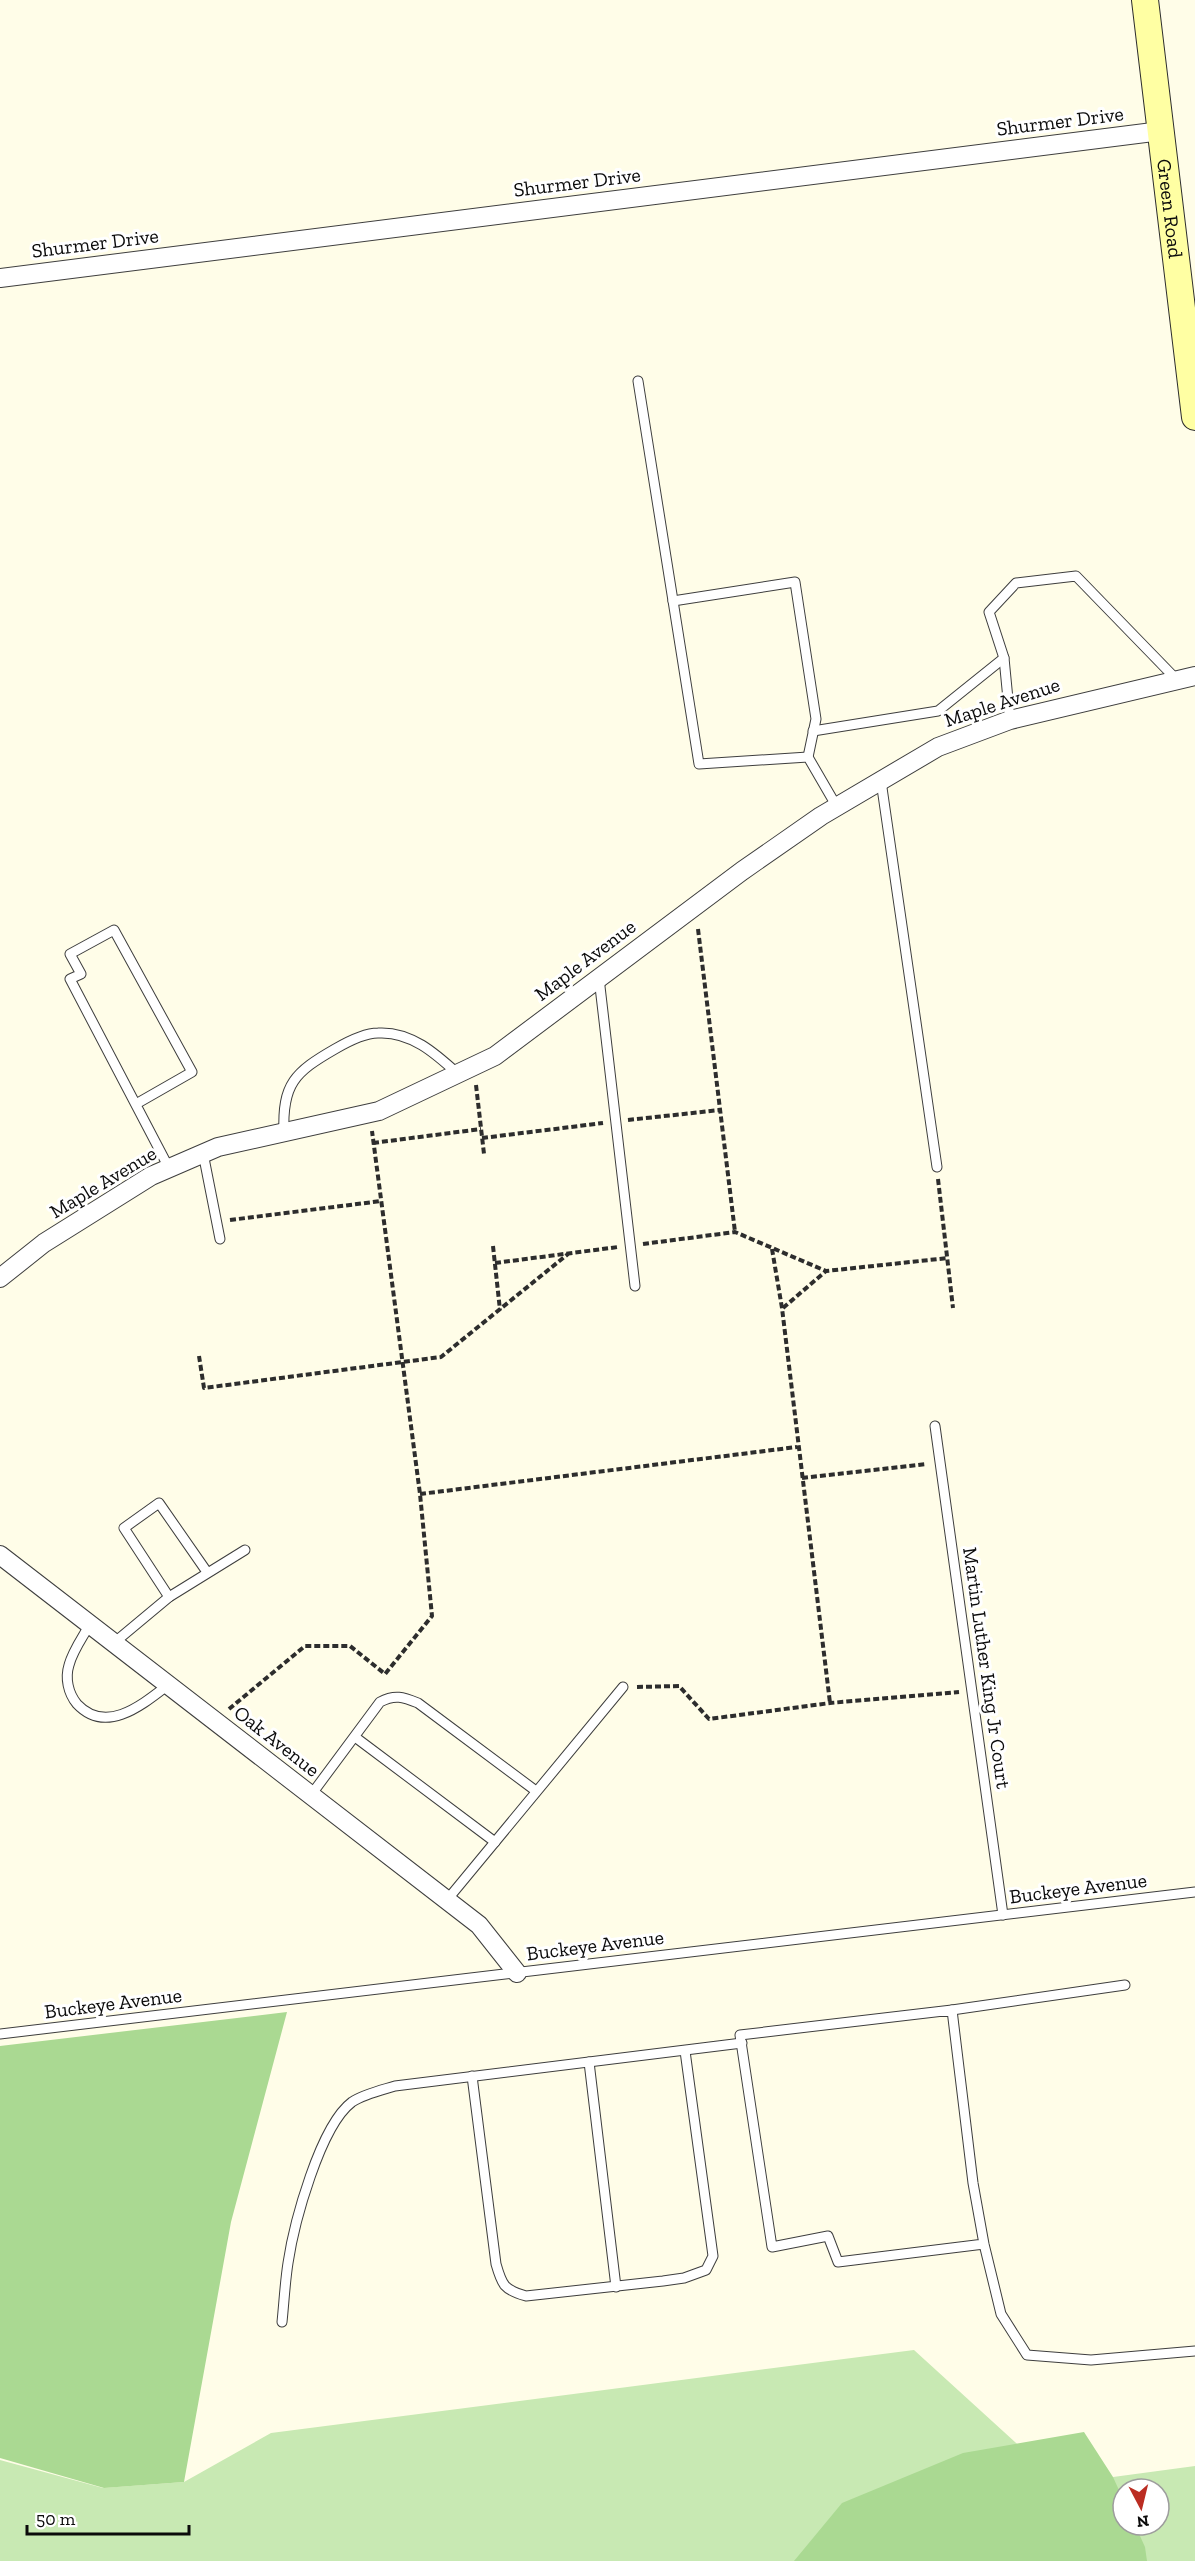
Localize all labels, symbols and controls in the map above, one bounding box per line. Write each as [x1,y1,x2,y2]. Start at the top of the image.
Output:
street label: Shurmer Drive [995,101,1125,141]
street label: Green Road [1152,157,1188,260]
street label: Shurmer Drive [512,162,642,202]
street label: Shurmer Drive [30,223,160,263]
street label: Maple Avenue [941,672,1063,732]
street label: Maple Avenue [530,914,640,1006]
street label: Maple Avenue [45,1141,161,1223]
street label: Martin Luther King Jr Court [958,1546,1016,1791]
street label: Oak Avenue [229,1700,325,1782]
street label: Buckeye Avenue [1008,1868,1148,1908]
street label: Buckeye Avenue [525,1925,665,1965]
street label: Buckeye Avenue [43,1983,183,2023]
north arrow [1111,2477,1171,2537]
scale bar [27,2498,189,2536]
text: 50 m [36,2508,76,2530]
text: N [1136,2511,1150,2532]

